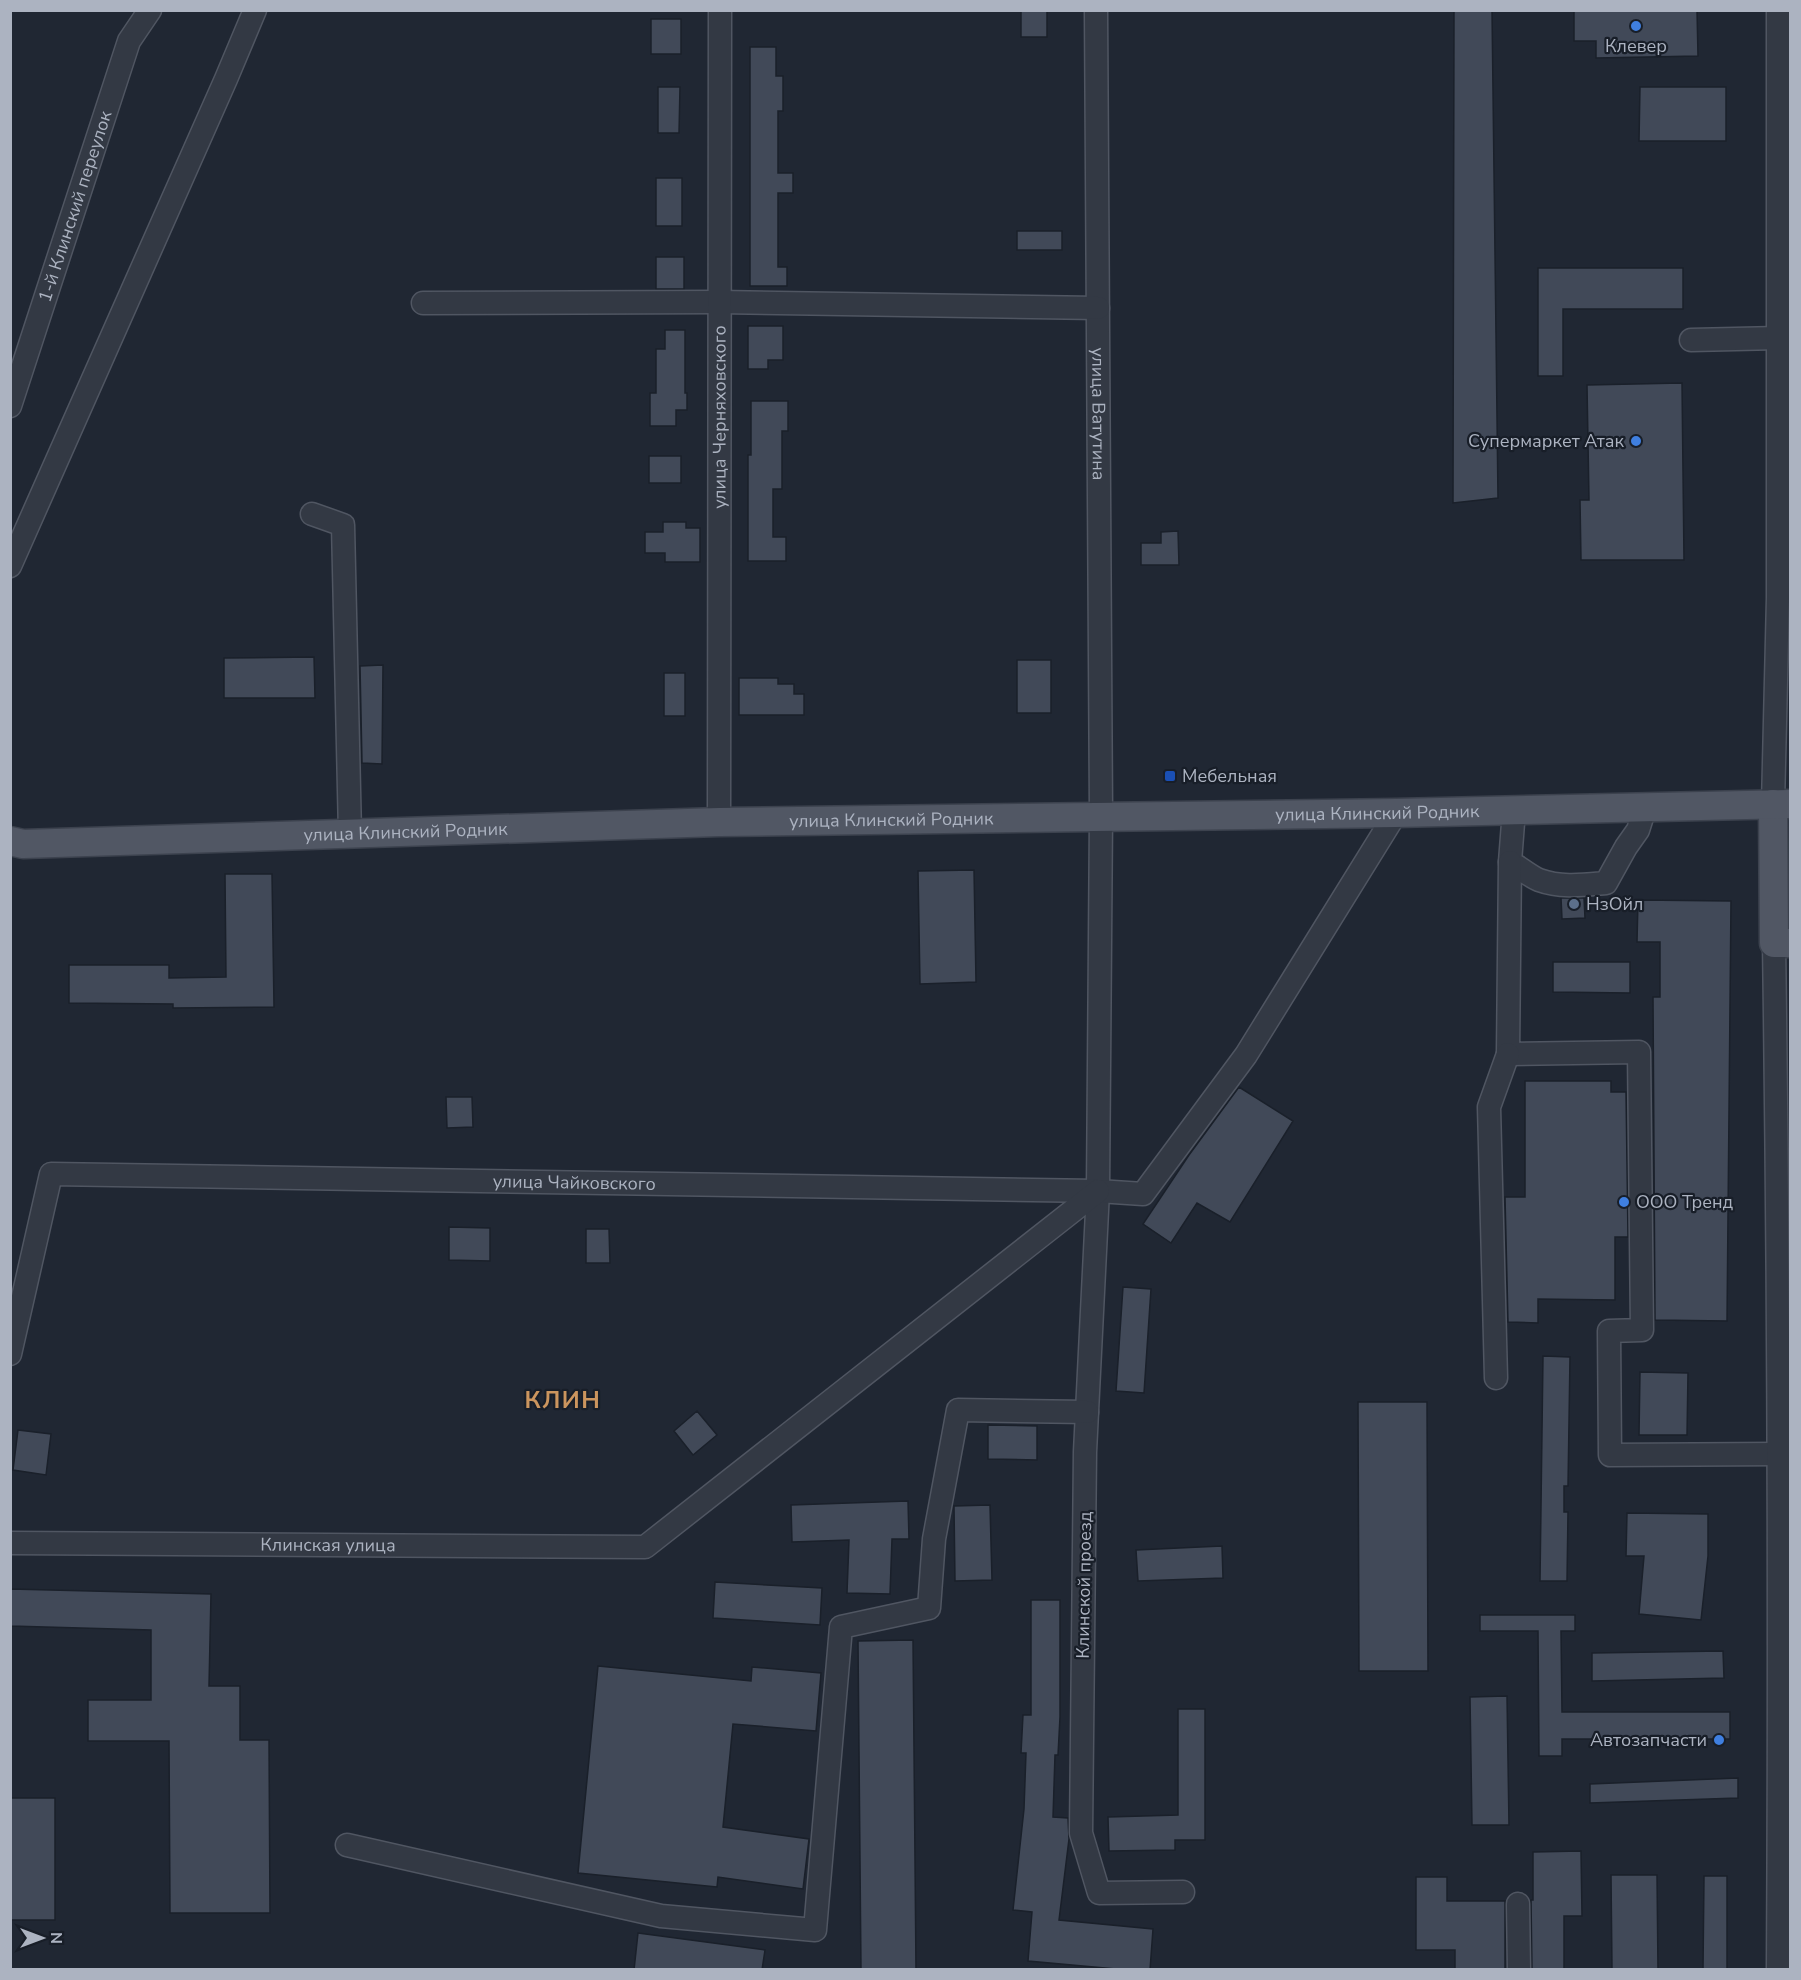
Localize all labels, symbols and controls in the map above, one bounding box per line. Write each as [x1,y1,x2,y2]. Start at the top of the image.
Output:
marker: Клевер [1629,19,1643,33]
place label: Клевер [1605,34,1667,58]
street label: 1-й Клинский переулок [33,107,118,305]
street label: улица Черняховского [707,325,732,509]
street label: улица Ватутина [1086,347,1111,481]
place label: Супермаркет Атак [1468,429,1625,453]
marker: Супермаркет Атак [1629,434,1643,448]
place label: Мебельная [1182,764,1277,788]
marker: Мебельная [1163,769,1177,783]
street label: улица Клинский Родник [1275,799,1480,827]
street label: улица Клинский Родник [789,806,994,833]
street label: улица Клинский Родник [303,817,508,847]
place label: НзОйл [1586,892,1643,916]
marker: НзОйл [1567,897,1581,911]
street label: улица Чайковского [493,1169,656,1196]
place label: ООО Тренд [1636,1190,1734,1214]
marker: ООО Тренд [1617,1195,1631,1209]
district label: КЛИН [525,1384,601,1416]
street label: Клинской проезд [1071,1511,1097,1659]
street label: Клинская улица [260,1533,396,1557]
place label: Автозапчасти [1590,1728,1707,1752]
marker: Автозапчасти [1712,1733,1726,1747]
north arrow [12,1908,72,1968]
text: N [45,1932,67,1944]

